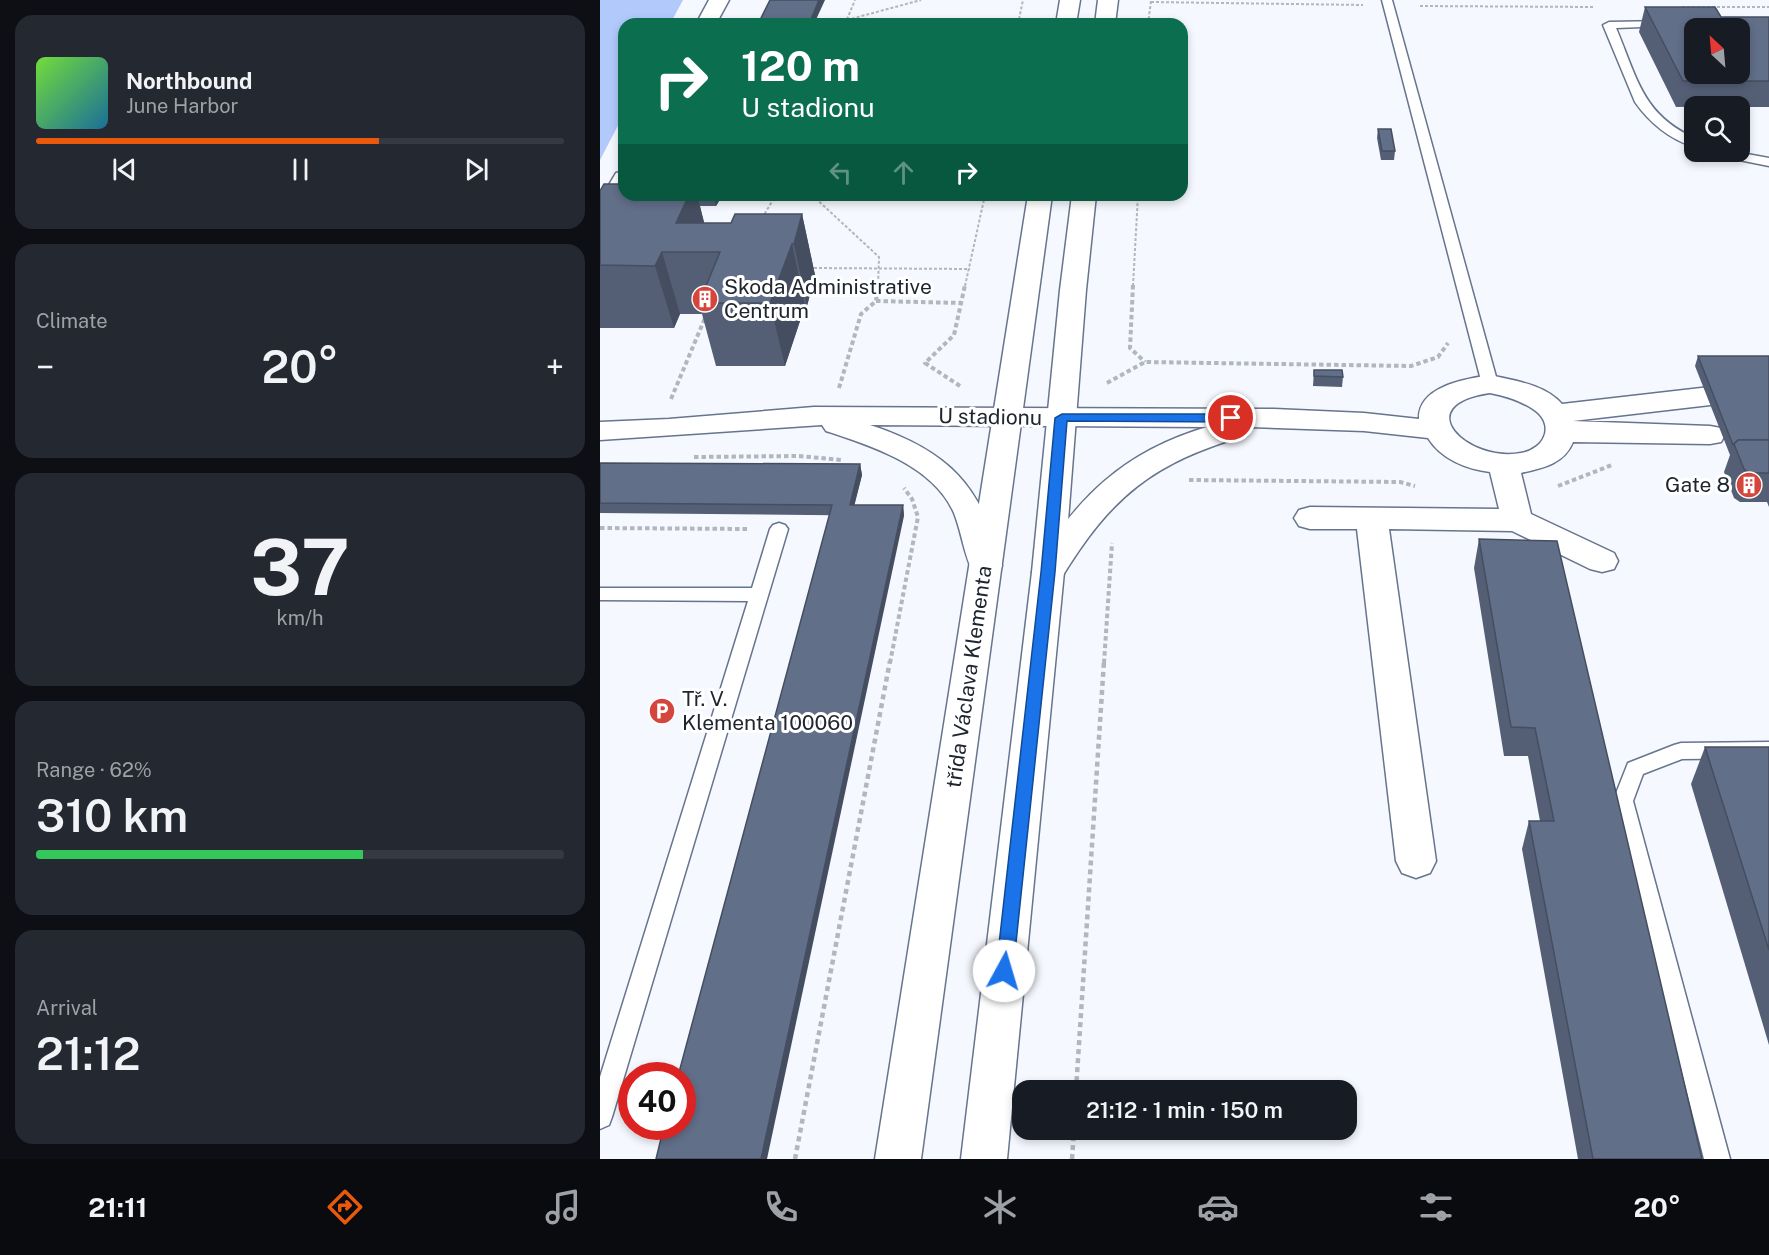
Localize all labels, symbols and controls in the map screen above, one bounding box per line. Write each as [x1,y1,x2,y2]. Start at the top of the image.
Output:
north arrow [1684,18,1750,84]
map controls [1684,18,1750,162]
text: 120 m [741,41,860,90]
icon: right [642,42,720,120]
text: Northbound [126,68,252,94]
text: U stadionu [741,91,875,123]
text: June Harbor [126,94,238,118]
button: search [1684,96,1750,162]
icon: previous [108,153,141,186]
icon: pause [284,153,317,186]
icon: next [460,153,493,186]
icon: left [824,156,857,189]
icon: ahead [887,156,920,189]
icon: right [950,156,983,189]
place label: Skoda Administrative Centrum [724,274,932,323]
building icon: Skoda Administrative Centrum [690,284,720,314]
text: Climate [36,309,108,333]
text: 20° [261,340,339,393]
text: − [36,348,54,386]
text: + [546,348,564,386]
pin [1205,392,1256,443]
icon: arrive [1214,401,1247,434]
street label: U stadionu [938,403,1042,430]
building icon: Gate 8 [1734,470,1764,500]
place label: Gate 8 [1665,472,1730,497]
text: 37 [250,521,350,613]
street label: třída Václava Klementa [941,564,996,790]
text: km/h [276,606,324,630]
place label: Tř. V. Klementa 100060 [682,686,853,735]
parking icon: Tř. V. Klementa 100060 [647,696,677,726]
text: Range · 62% [36,758,152,782]
text: 310 km [36,789,188,842]
position arrow [972,939,1036,1003]
text: Arrival [36,996,98,1020]
text: 21:12 [36,1027,140,1080]
speed limit sign: 40 [618,1062,696,1140]
text: 21:12 · 1 min · 150 m [1086,1097,1283,1123]
icon: directions [324,1186,366,1228]
icon: music [542,1186,584,1228]
icon: phone [760,1186,802,1228]
icon: climate [979,1186,1021,1228]
icon: car [1197,1186,1239,1228]
icon: filters [1415,1186,1457,1228]
text: 21:11 [88,1191,147,1223]
text: 20° [1633,1191,1681,1223]

